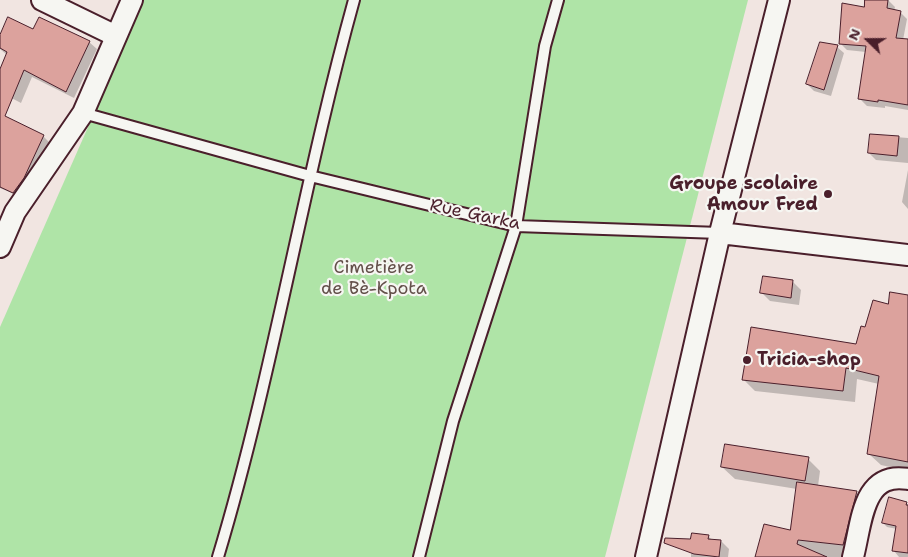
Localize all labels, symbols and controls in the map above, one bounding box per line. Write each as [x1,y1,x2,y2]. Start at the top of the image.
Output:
north arrow [843,15,893,65]
text: N [844,26,865,43]
place label: Groupe scolaire Amour Fred [669,173,818,215]
marker: Groupe scolaire Amour Fred [822,188,834,200]
street label: Rue Garka [428,195,522,235]
park label: Cimetière de Bè-Kpota [321,257,427,300]
place label: Tricia-shop [757,349,861,371]
marker: Tricia-shop [741,354,753,366]

